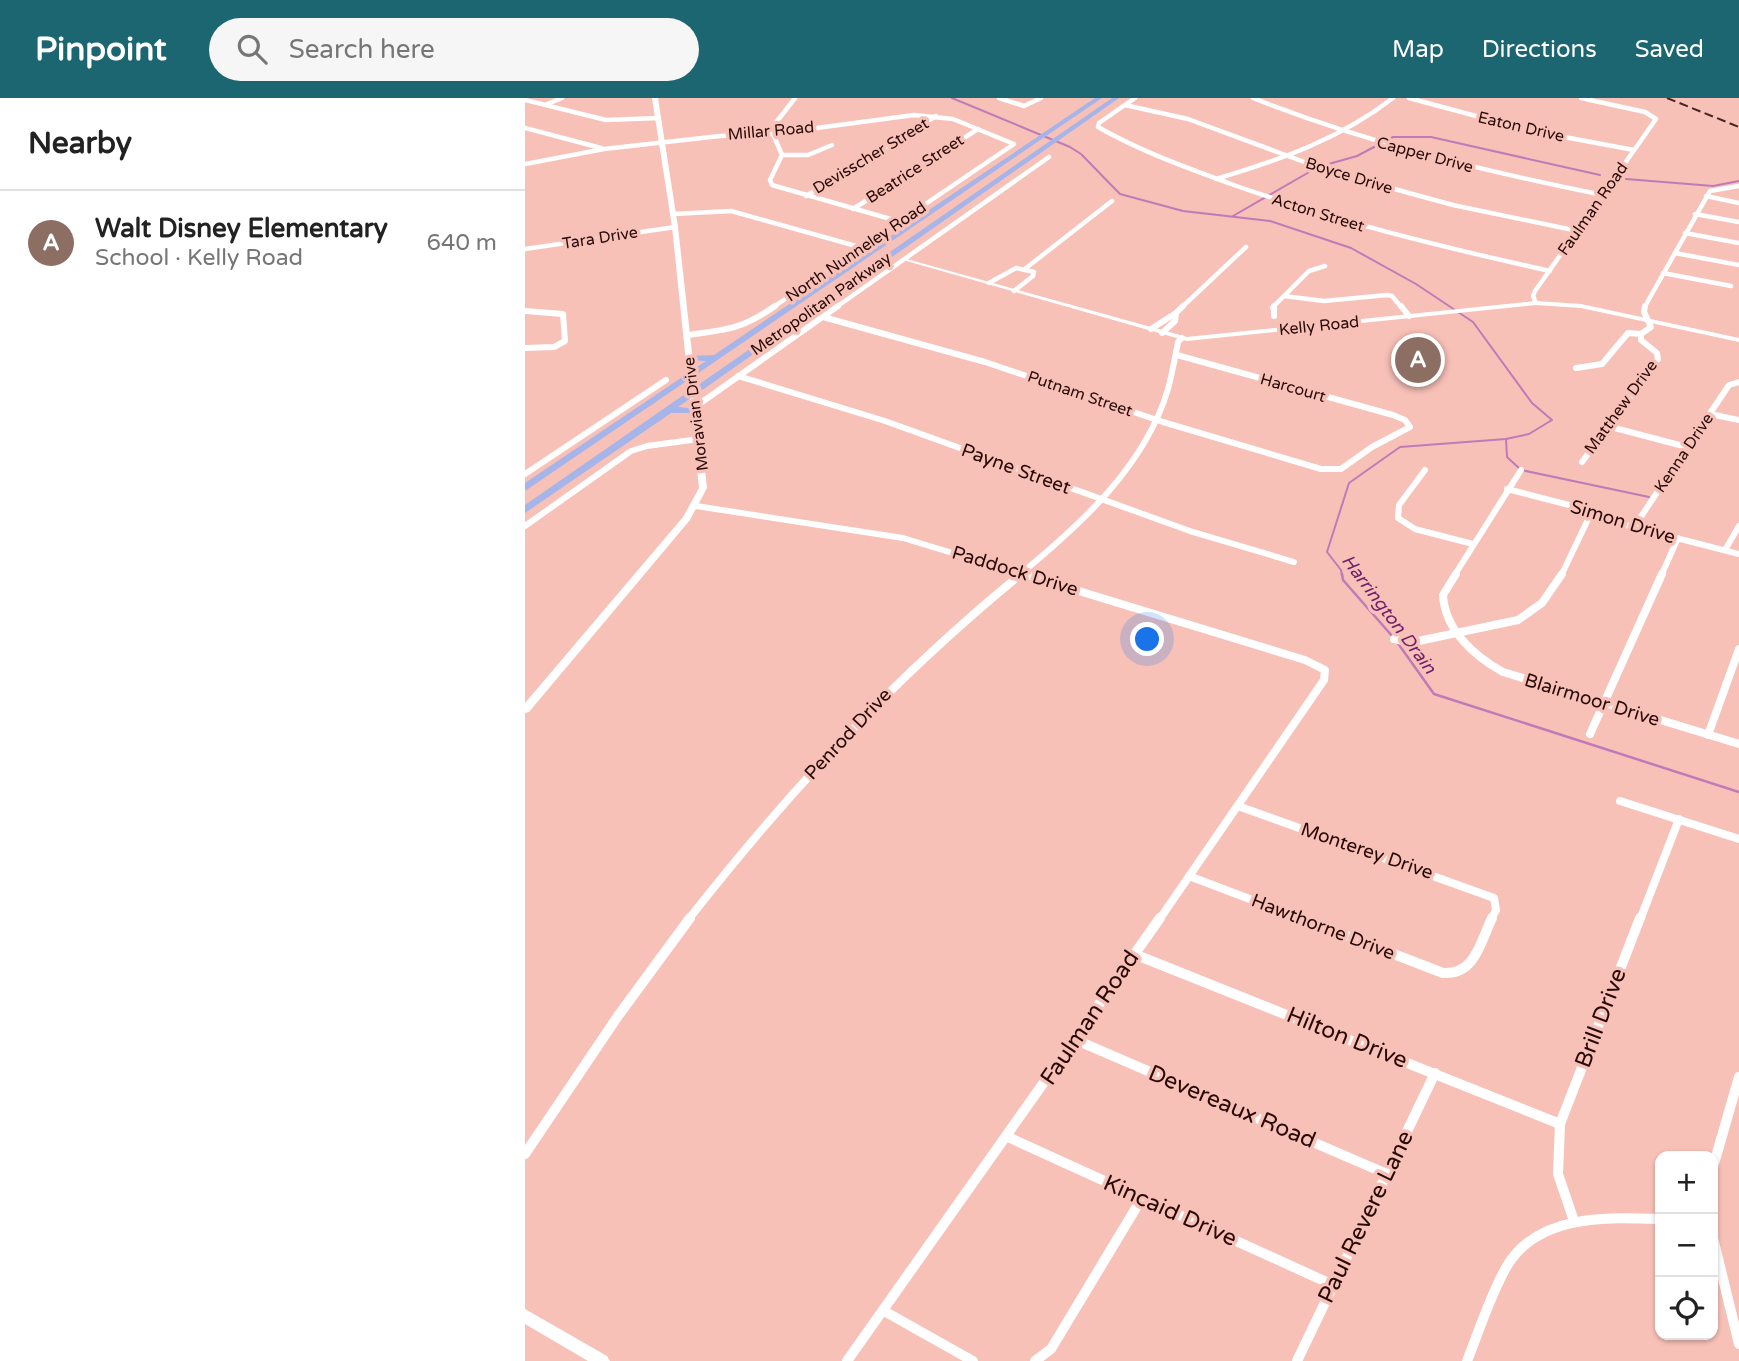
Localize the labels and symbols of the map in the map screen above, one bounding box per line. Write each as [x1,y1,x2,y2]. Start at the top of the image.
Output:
street label: Eaton Drive [1476,107,1566,147]
street label: Devisscher Street [809,113,933,199]
street label: Millar Road [727,117,815,145]
street label: Beatrice Street [862,130,968,208]
street label: Capper Drive [1375,133,1475,177]
street label: Boyce Drive [1303,153,1395,199]
street label: Faulman Road [1554,159,1632,259]
street label: Acton Street [1269,189,1367,237]
street label: North Nunneley Road [782,197,930,307]
street label: Tara Drive [561,222,639,254]
street label: Metropolitan Parkway [747,248,895,360]
street label: Kelly Road [1278,312,1360,340]
pin: A [1395,334,1441,386]
street label: Moravian Drive [679,356,713,472]
street label: Matthew Drive [1580,356,1662,458]
street label: Putnam Street [1025,367,1135,421]
street label: Harcourt [1258,369,1328,407]
street label: Kenna Drive [1650,409,1718,497]
street label: Payne Street [958,439,1074,499]
street label: Simon Drive [1568,496,1678,548]
street label: Paddock Drive [949,541,1081,601]
water label: Harrington Drain [1337,550,1442,679]
your location [1130,622,1164,656]
street label: Blairmoor Drive [1522,669,1662,731]
street label: Penrod Drive [800,684,896,784]
street label: Monterey Drive [1298,818,1436,884]
street label: Hawthorne Drive [1248,889,1398,965]
street label: Faulman Road [1035,945,1145,1091]
street label: Brill Drive [1569,964,1633,1072]
street label: Hilton Drive [1282,1001,1412,1075]
street label: Devereaux Road [1144,1059,1320,1155]
street label: Paul Revere Lane [1312,1126,1420,1308]
street label: Kincaid Drive [1099,1169,1241,1253]

